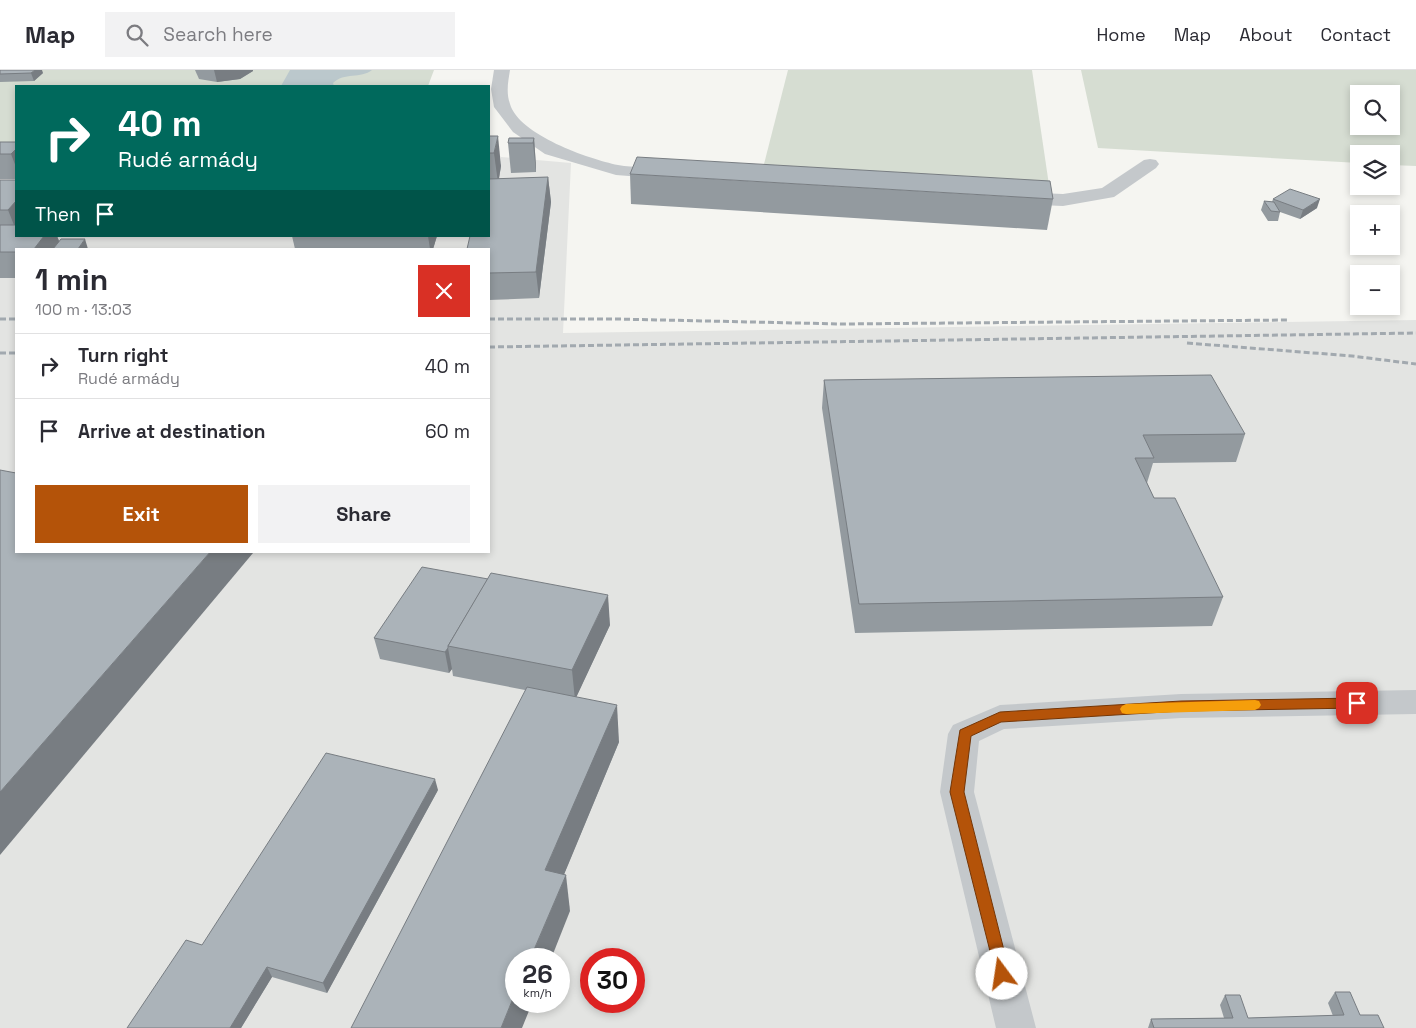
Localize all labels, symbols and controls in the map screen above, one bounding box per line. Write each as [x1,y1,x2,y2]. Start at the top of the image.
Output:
search box [105,12,455,57]
text: Map [25,19,75,50]
icon: search [123,21,151,49]
text: Search here [163,22,273,47]
text: Home [1097,23,1146,46]
text: Map [1174,23,1211,46]
text: About [1239,23,1293,46]
text: Contact [1321,23,1391,46]
map controls [1350,85,1400,315]
button: search [1350,85,1400,135]
text: 40 m [118,102,202,146]
icon: right [35,105,100,170]
text: Rudé armády [118,145,258,173]
button: layers [1350,145,1400,195]
icon: arrive [91,200,119,228]
text: Then [35,202,81,227]
button: + [1350,205,1400,255]
text: 1 min [35,260,108,299]
button: close [418,265,470,317]
button: − [1350,265,1400,315]
text: 100 m · 13:03 [35,299,132,320]
text: Turn right [78,343,168,368]
icon: right [35,352,63,380]
text: 40 m [425,354,470,379]
text: Rudé armády [78,368,180,389]
icon: arrive [35,417,63,445]
text: Arrive at destination [78,419,266,444]
text: 60 m [425,419,470,444]
button: Exit [35,485,248,543]
button: Share [258,485,470,543]
pin [1336,682,1378,724]
icon: arrive [1343,689,1371,717]
position arrow [975,947,1027,999]
speed limit sign: 30 [580,948,645,1013]
text: 26 [522,958,553,990]
text: km/h [523,985,552,1001]

